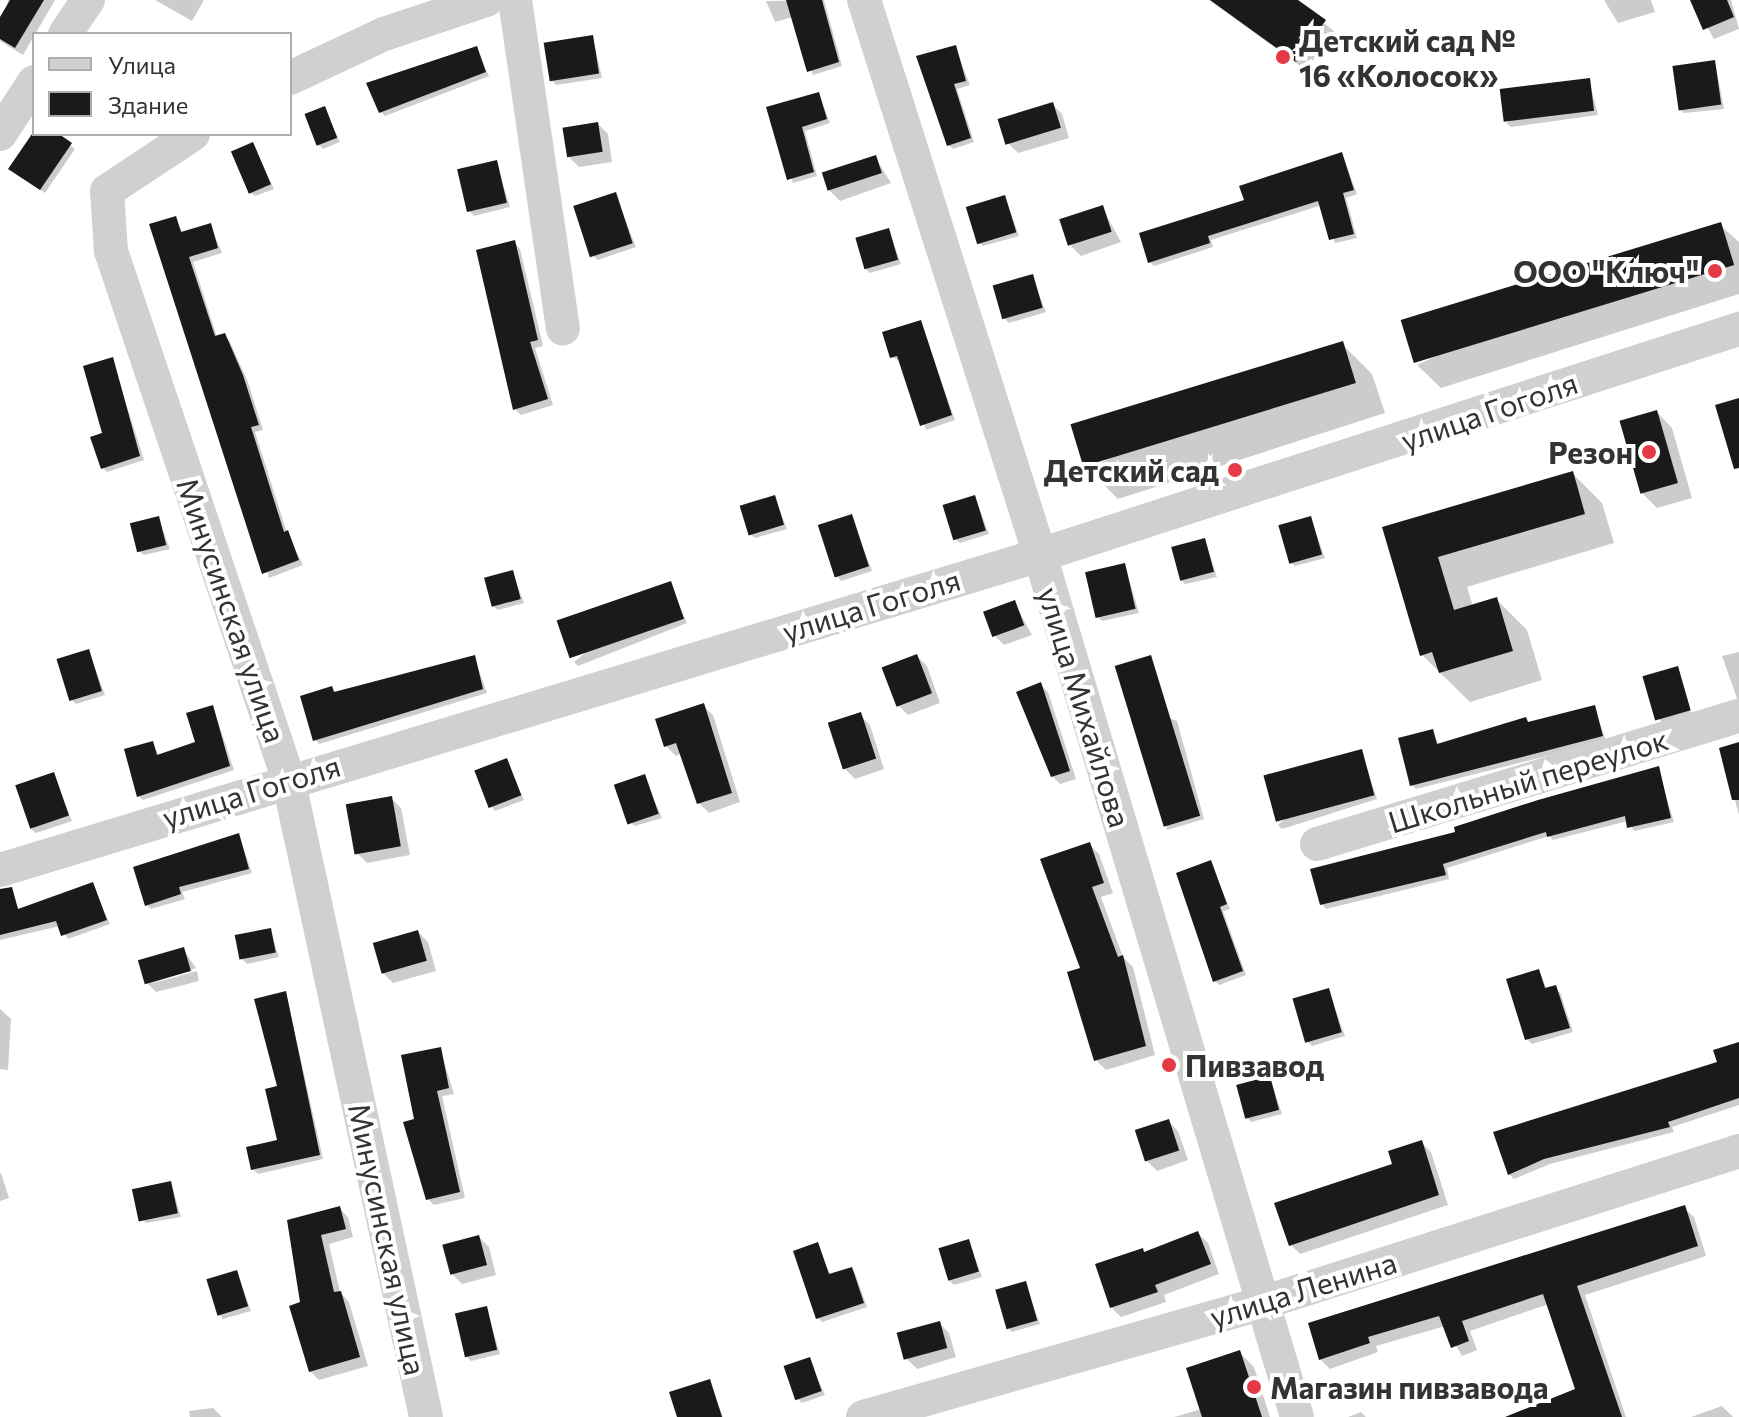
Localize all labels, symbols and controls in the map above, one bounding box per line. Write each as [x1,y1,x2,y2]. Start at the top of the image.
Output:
place label: Детский сад № 16 «Колосок» [1299,22,1516,92]
legend [32,32,292,136]
marker: Детский сад № 16 «Колосок» [1274,48,1292,66]
text: Улица [108,50,176,79]
text: Здание [108,90,188,119]
place label: ООО "Ключ" [1513,253,1699,289]
marker: ООО "Ключ" [1706,262,1724,280]
street label: улица Гоголя [1396,364,1582,458]
place label: Резон [1548,434,1633,470]
marker: Резон [1640,443,1658,461]
place label: Детский сад [1044,452,1219,488]
marker: Детский сад [1226,461,1244,479]
street label: Минусинская улица [170,473,294,747]
street label: улица Гоголя [778,561,964,649]
street label: улица Михайлова [1031,583,1139,831]
street label: Школьный переулок [1384,720,1672,840]
street label: улица Гоголя [158,747,344,835]
place label: Пивзавод [1185,1047,1324,1083]
marker: Пивзавод [1160,1056,1178,1074]
street label: Минусинская улица [342,1100,434,1378]
street label: улица Ленина [1205,1244,1401,1334]
place label: Магазин пивзавода [1270,1369,1548,1405]
marker: Магазин пивзавода [1245,1378,1263,1396]

